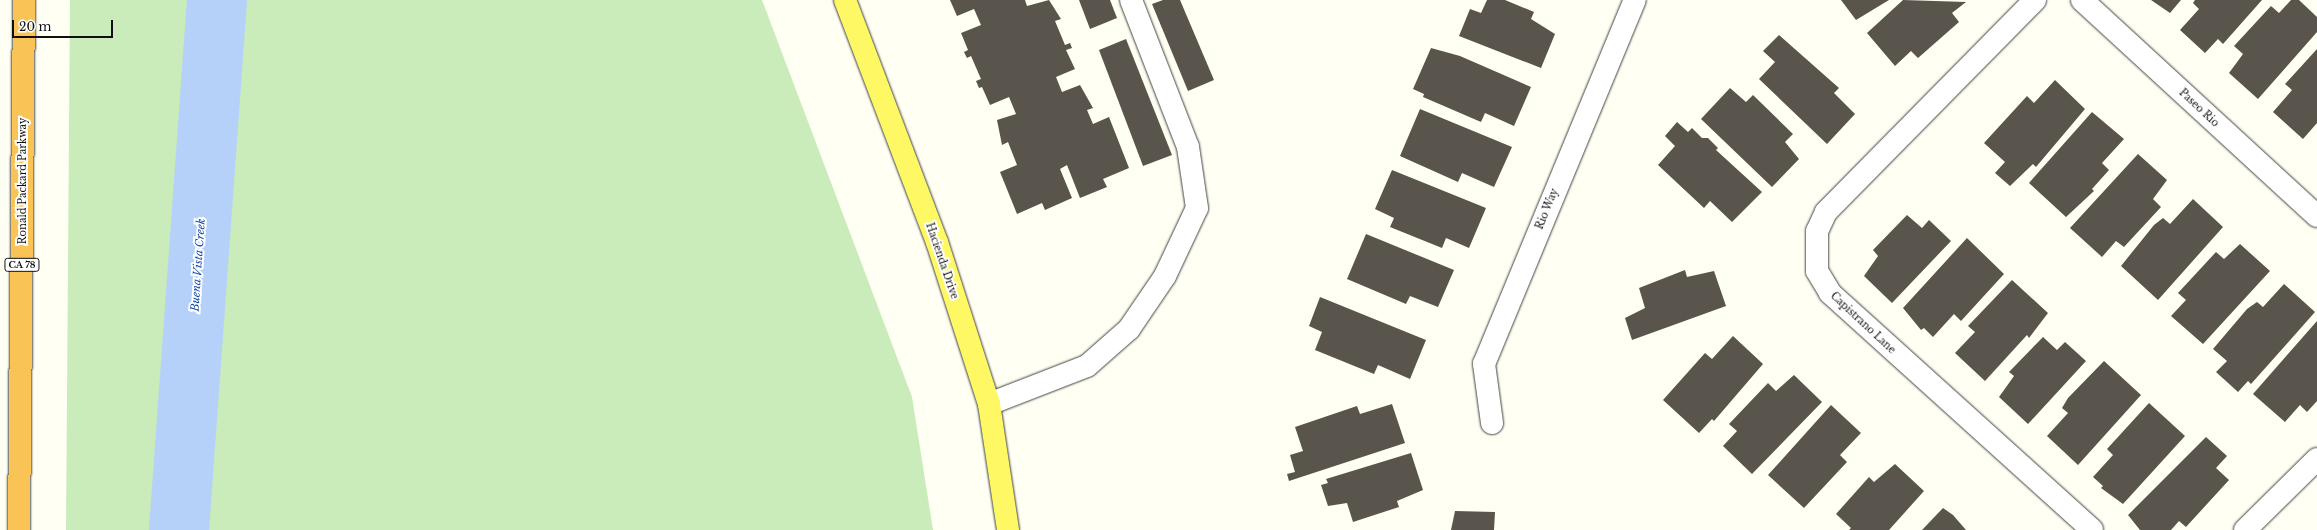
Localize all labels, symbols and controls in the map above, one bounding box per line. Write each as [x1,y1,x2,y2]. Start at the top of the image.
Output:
scale bar [14,12,115,38]
text: 20 m [19,19,51,34]
street label: Paseo Rio [2177,87,2221,129]
street label: Ronald Packard Parkway [17,118,29,244]
street label: Rio Way [1533,187,1561,231]
water label: Buena Vista Creek [188,218,208,312]
street label: Hacienda Drive [923,221,961,301]
road number: CA 78 [4,258,40,272]
street label: Capistrano Lane [1828,290,1898,356]

